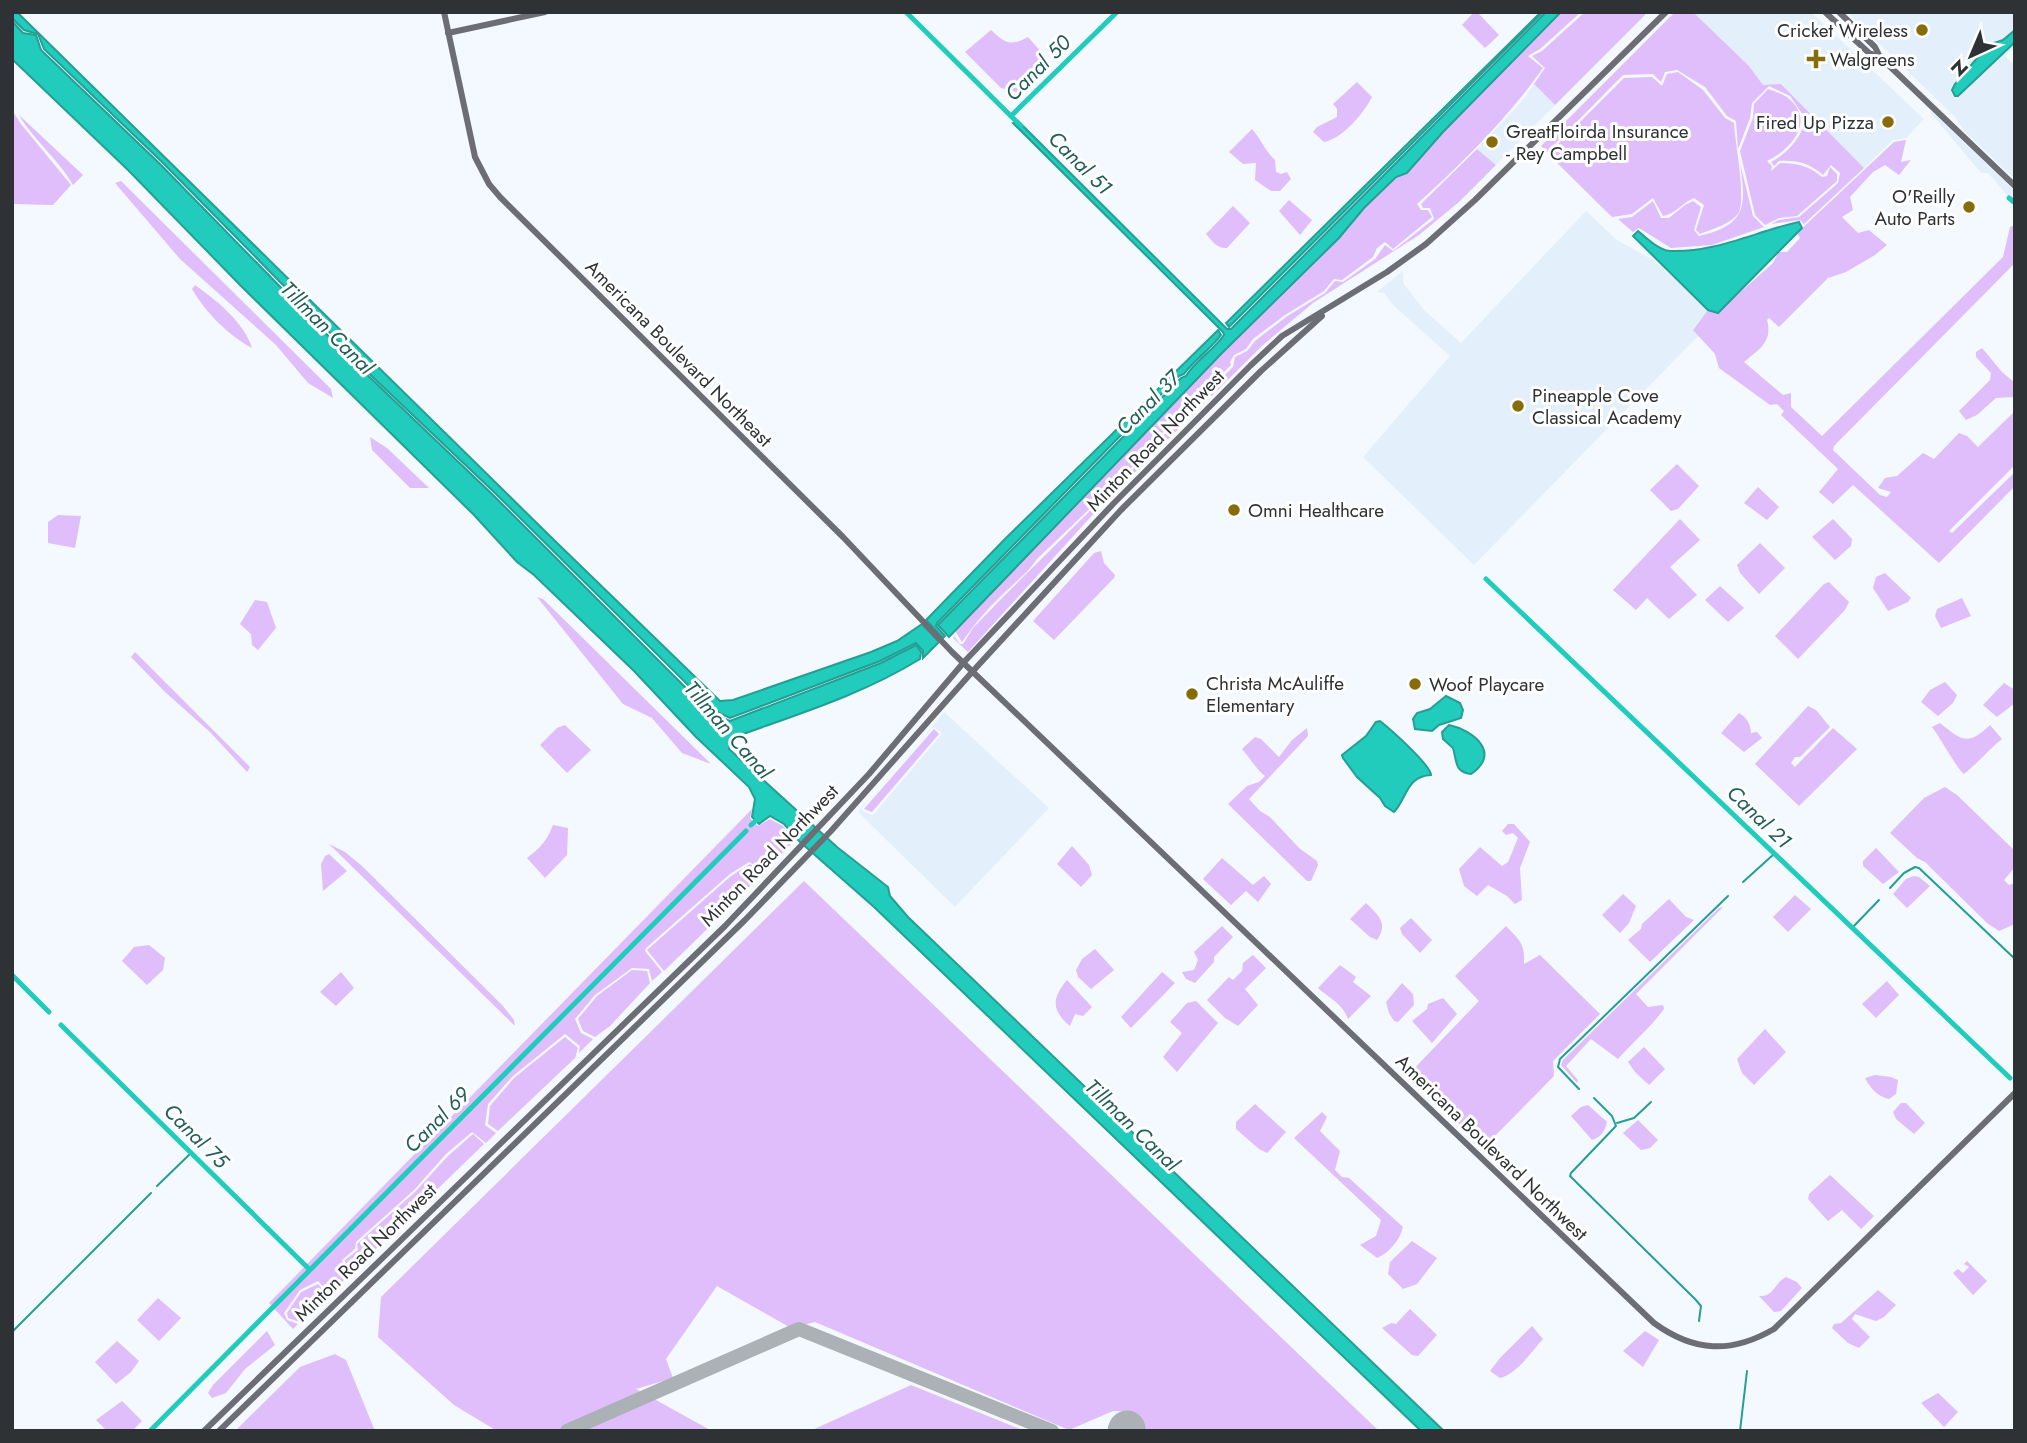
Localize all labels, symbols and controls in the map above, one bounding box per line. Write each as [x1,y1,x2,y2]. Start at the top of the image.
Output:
place label: Cricket Wireless [1777,17,1908,44]
north arrow [1936,21,2006,91]
marker: Cricket Wireless [1914,22,1930,38]
water label: Canal 50 [998,28,1078,108]
place label: Walgreens [1830,46,1915,73]
marker: Walgreens [1808,51,1824,67]
text: N [1945,53,1974,83]
place label: Fired Up Pizza [1756,109,1874,136]
marker: Fired Up Pizza [1880,114,1896,130]
place label: GreatFloirda Insurance - Rey Campbell [1506,118,1689,167]
water label: Canal 51 [1041,124,1119,202]
marker: GreatFloirda Insurance - Rey Campbell [1484,134,1500,150]
place label: O'Reilly Auto Parts [1875,183,1956,232]
marker: O'Reilly Auto Parts [1961,199,1977,215]
street label: Americana Boulevard Northeast [579,254,778,453]
water label: Tillman Canal [274,275,381,382]
water label: Canal 37 [1109,362,1189,442]
street label: Minton Road Northwest [1080,363,1231,517]
place label: Pineapple Cove Classical Academy [1532,382,1682,431]
marker: Pineapple Cove Classical Academy [1510,398,1526,414]
place label: Omni Healthcare [1248,497,1384,524]
marker: Omni Healthcare [1226,502,1242,518]
place label: Christa McAuliffe Elementary [1206,670,1344,719]
place label: Woof Playcare [1429,671,1545,698]
water label: Tillman Canal [677,674,780,787]
marker: Woof Playcare [1407,676,1423,692]
marker: Christa McAuliffe Elementary [1184,686,1200,702]
street label: Minton Road Northwest [694,778,845,932]
water label: Canal 21 [1720,779,1798,855]
street label: Americana Boulevard Northwest [1390,1048,1594,1247]
water label: Tillman Canal [1078,1072,1187,1179]
water label: Canal 69 [397,1079,478,1160]
water label: Canal 75 [157,1097,236,1176]
street label: Minton Road Northwest [288,1177,443,1327]

